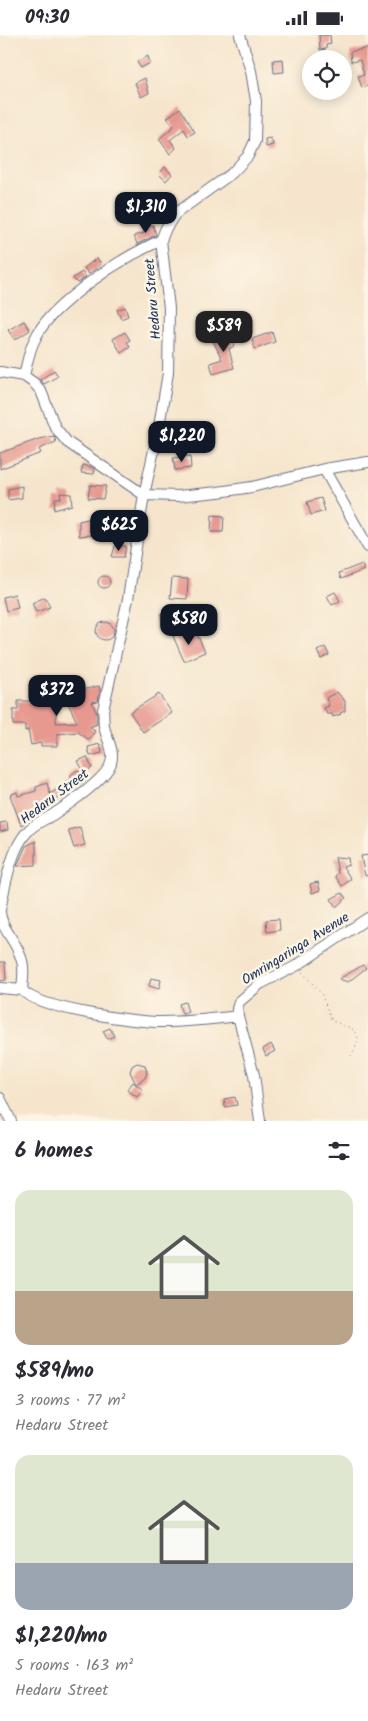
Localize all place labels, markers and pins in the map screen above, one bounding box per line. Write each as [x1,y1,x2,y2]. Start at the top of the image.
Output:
pin: $1,310 [105,191,187,234]
pin: $589 [194,311,254,353]
pin: $1,220 [141,421,223,463]
pin: $625 [89,509,149,552]
pin: $580 [159,603,219,646]
pin: $372 [27,675,87,717]

